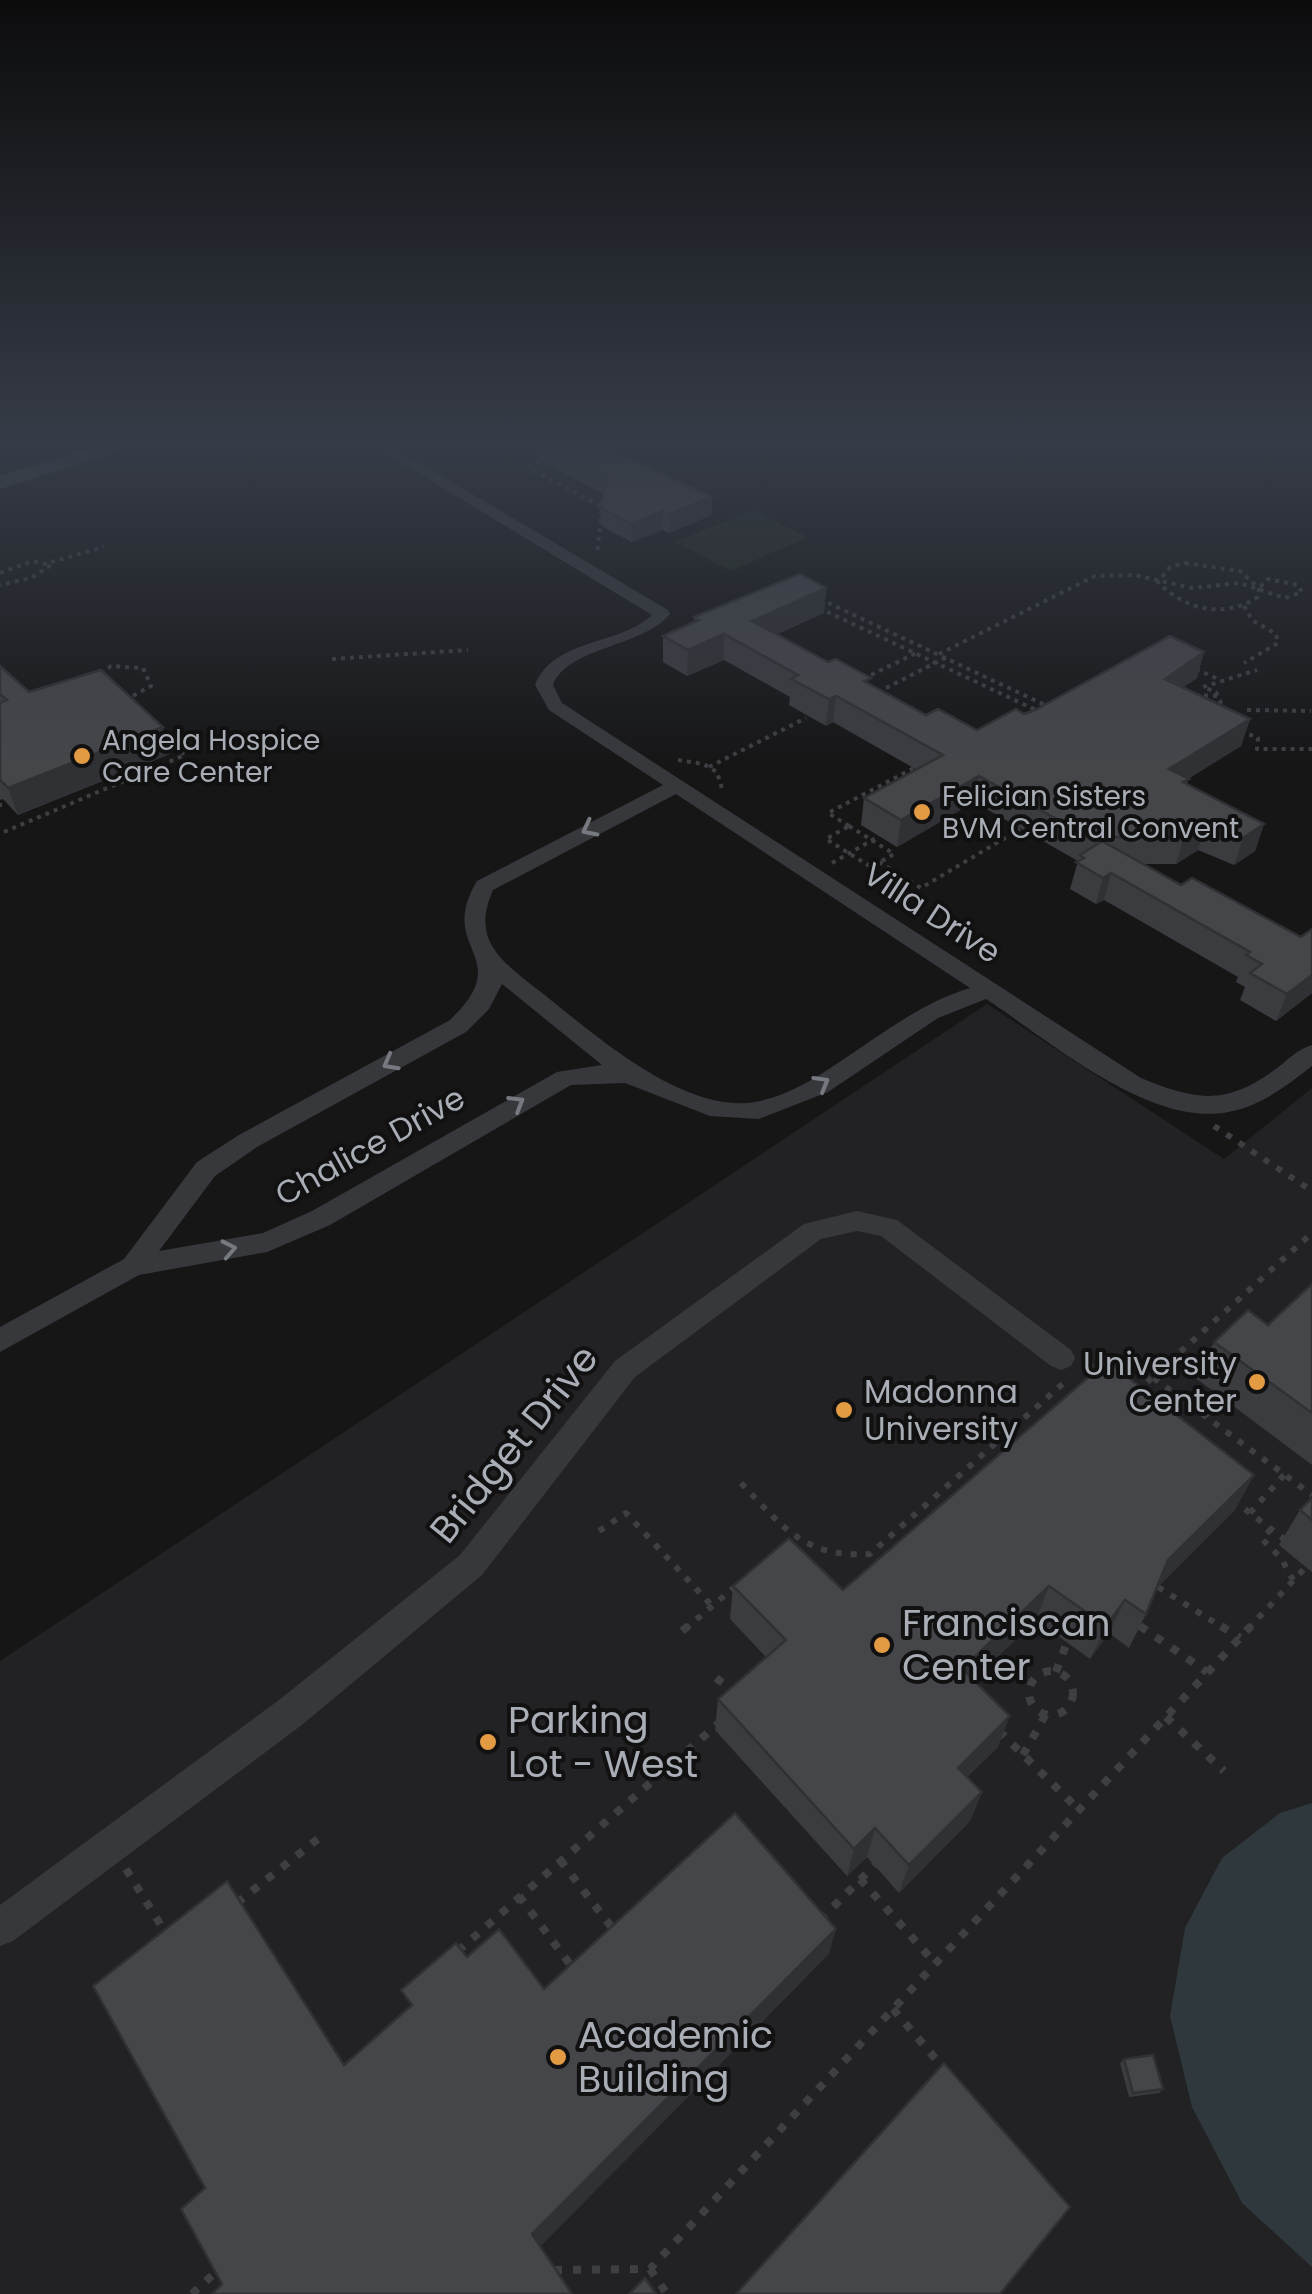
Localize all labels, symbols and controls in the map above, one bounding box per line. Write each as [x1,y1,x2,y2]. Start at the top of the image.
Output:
place label: Angela Hospice Care Center [102,721,320,792]
marker: Angela Hospice Care Center [71,745,93,767]
place label: Felician Sisters BVM Central Convent [942,777,1239,848]
marker: Felician Sisters BVM Central Convent [911,801,933,823]
one-way arrow [582,817,600,837]
street label: Villa Drive [855,851,1010,974]
one-way arrow [383,1050,401,1070]
street label: Chalice Drive [267,1075,473,1216]
one-way arrow [811,1076,829,1095]
one-way arrow [506,1096,524,1115]
one-way arrow [220,1240,237,1261]
street label: Bridget Drive [417,1333,610,1554]
place label: University Center [1083,1341,1237,1423]
place label: Madonna University [864,1369,1018,1451]
marker: University Center [1246,1371,1268,1393]
marker: Madonna University [833,1399,855,1421]
place label: Franciscan Center [902,1596,1111,1693]
marker: Franciscan Center [871,1634,893,1656]
place label: Parking Lot - West [508,1693,698,1790]
marker: Parking Lot - West [477,1731,499,1753]
place label: Academic Building [578,2008,773,2105]
marker: Academic Building [547,2046,569,2068]

